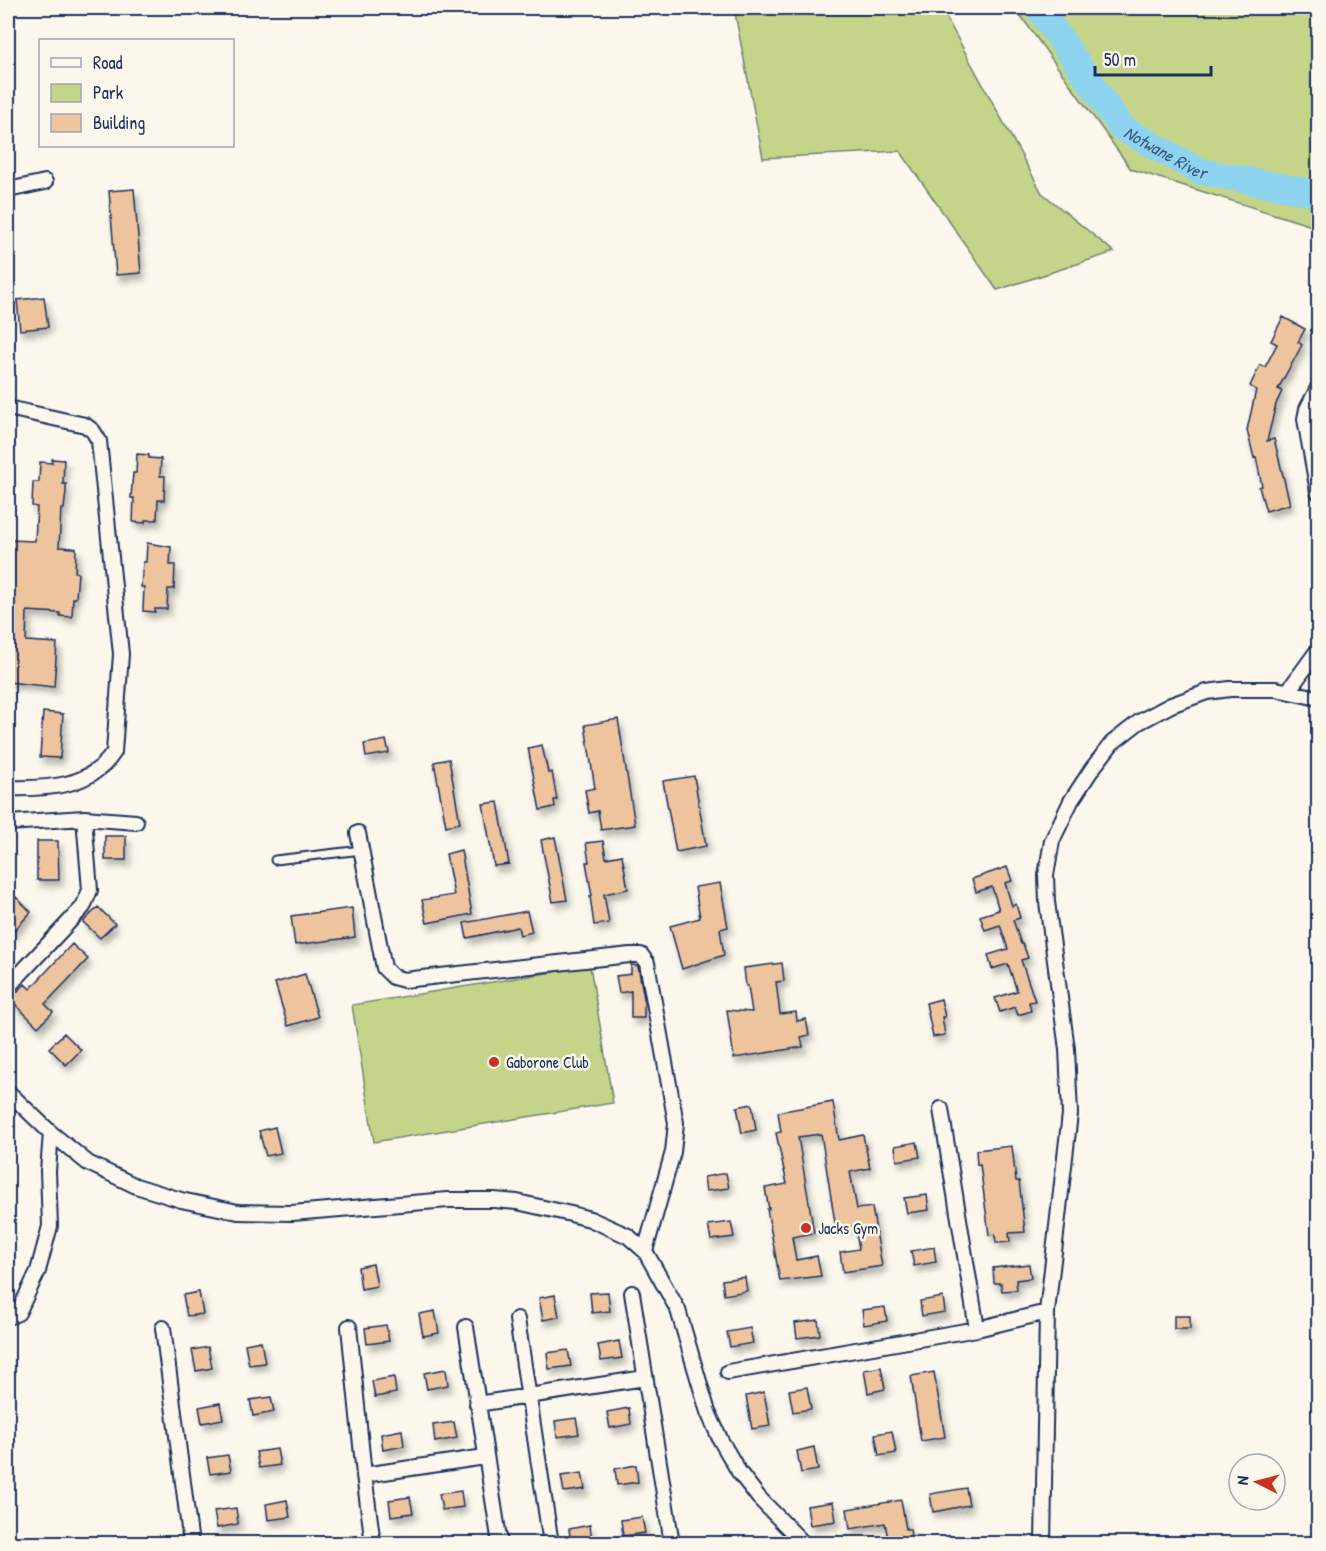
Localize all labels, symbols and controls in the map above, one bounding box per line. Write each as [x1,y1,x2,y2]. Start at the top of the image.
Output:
legend [39,39,234,147]
scale bar [1095,39,1210,77]
text: 50 m [1104,47,1136,72]
text: Road [93,50,123,75]
text: Park [93,80,124,105]
text: Building [93,110,145,135]
water label: Notwane River [1120,119,1211,185]
place label: Gaborone Club [506,1051,589,1073]
marker: Gaborone Club [487,1055,501,1069]
place label: Jacks Gym [818,1217,878,1239]
marker: Jacks Gym [799,1221,813,1235]
north arrow [1227,1452,1287,1512]
text: N [1231,1475,1254,1486]

